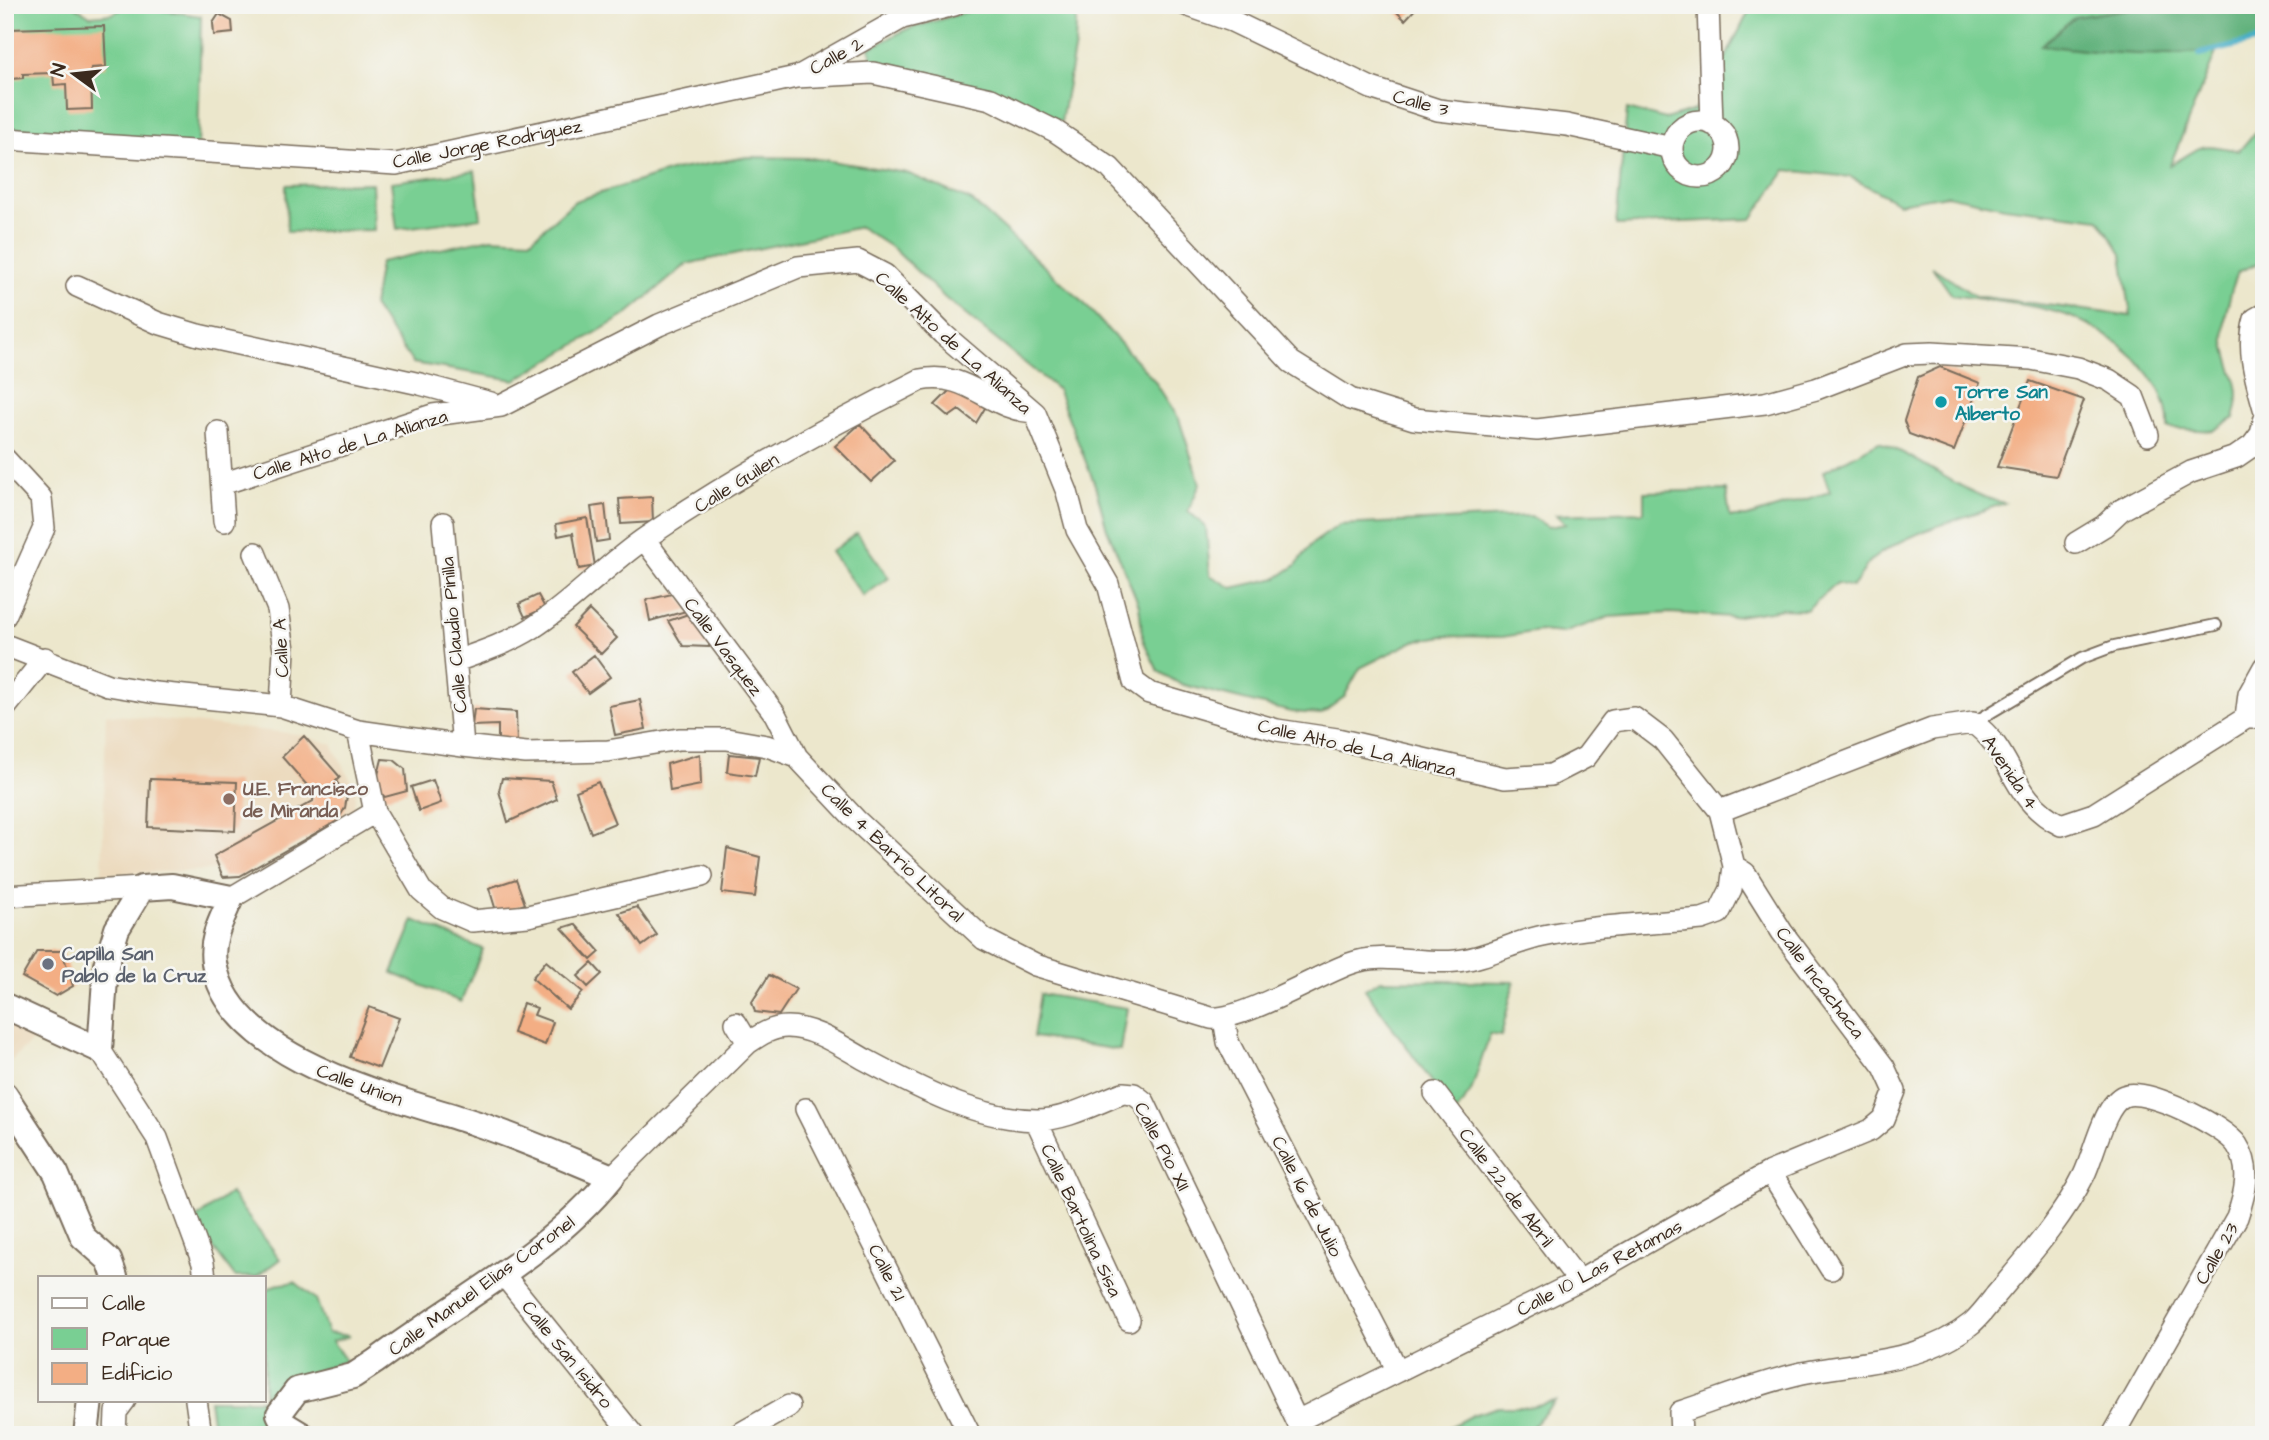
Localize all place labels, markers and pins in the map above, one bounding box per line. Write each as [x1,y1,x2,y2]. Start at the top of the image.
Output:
place label: Torre San Alberto [1954,379,2048,428]
marker: Torre San Alberto [1933,394,1949,410]
place label: U.E. Francisco de Miranda [242,776,368,825]
marker: U.E. Francisco de Miranda [221,791,237,807]
place label: Capilla San Pablo de la Cruz [62,941,207,990]
marker: Capilla San Pablo de la Cruz [40,956,56,972]

